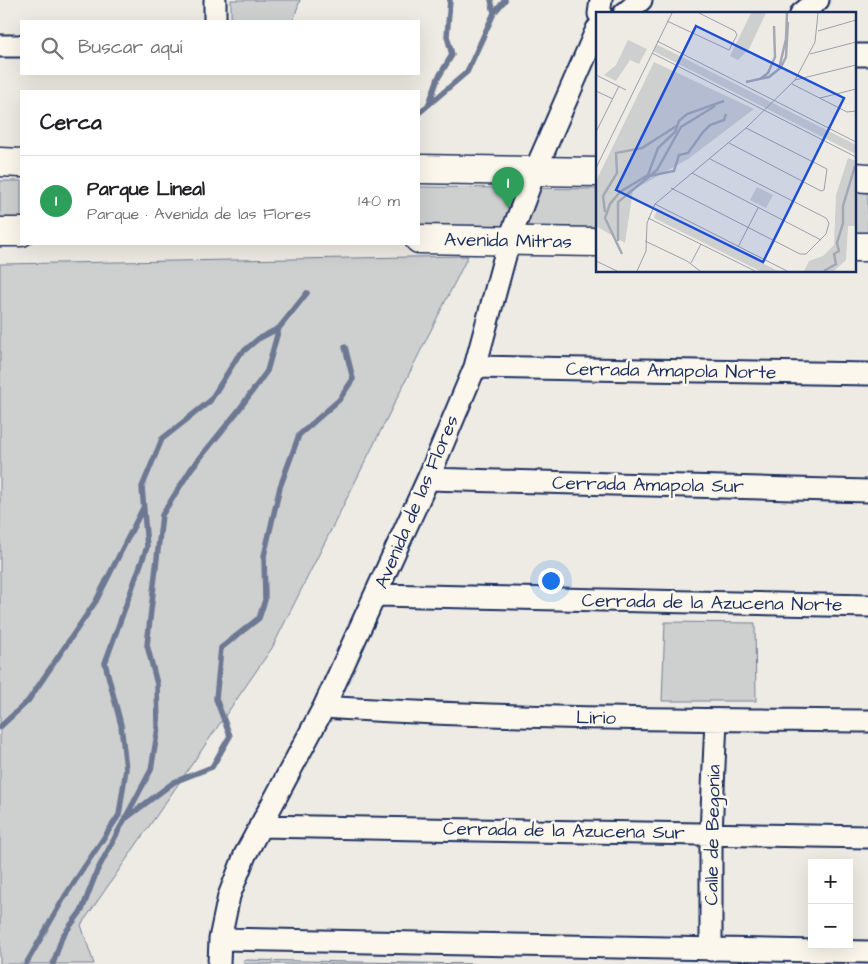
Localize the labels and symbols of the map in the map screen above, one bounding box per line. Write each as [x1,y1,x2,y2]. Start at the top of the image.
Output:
inset map [596,12,856,272]
pin: 1 [492,167,524,208]
street label: Avenida Mitras [444,226,572,256]
street label: Cerrada Amapola Norte [565,356,777,386]
street label: Avenida de las Flores [368,411,466,593]
street label: Cerrada Amapola Sur [552,470,745,500]
your location [538,568,564,594]
street label: Cerrada de la Azucena Norte [581,587,843,619]
street label: Lirio [576,704,617,732]
street label: Calle de Begonia [698,764,729,906]
street label: Cerrada de la Azucena Sur [443,815,686,847]

